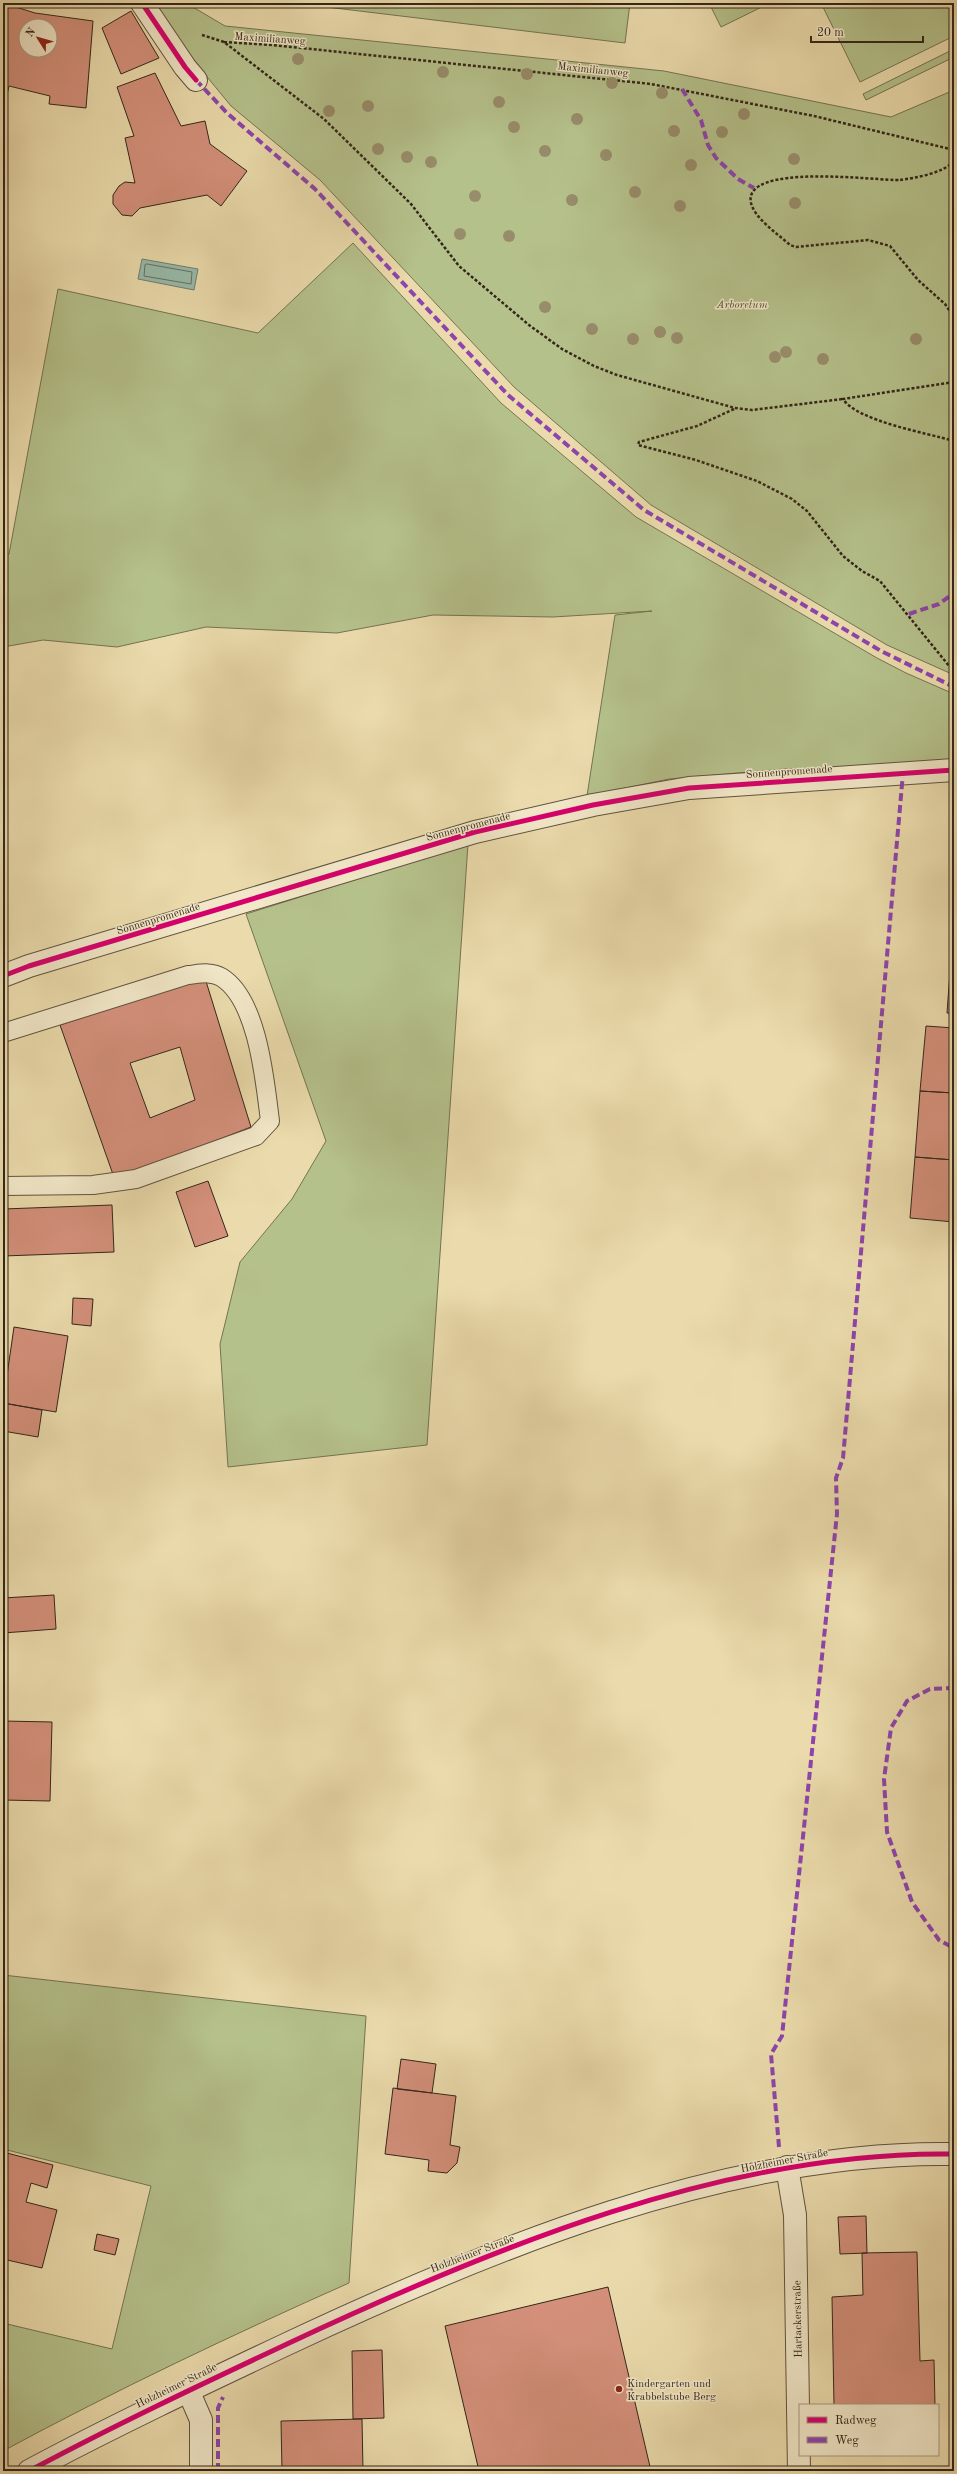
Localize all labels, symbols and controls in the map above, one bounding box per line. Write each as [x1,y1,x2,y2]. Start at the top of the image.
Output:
north arrow [18,18,58,58]
scale bar [811,18,923,44]
text: N [24,26,38,40]
text: 20 m [817,27,844,39]
street label: Maximilianweg [234,32,306,47]
street label: Maximilianweg [557,61,629,80]
park label: Arboretum [715,300,768,311]
street label: Sonnenpromenade [745,764,833,781]
street label: Sonnenpromenade [425,811,512,844]
street label: Sonnenpromenade [115,901,202,937]
street label: Holzheimer Straße [740,2148,829,2175]
street label: Holzheimer Straße [429,2233,516,2275]
street label: Hartackerstraße [792,2280,805,2358]
street label: Holzheimer Straße [134,2362,219,2411]
place label: Kindergarten und Krabbelstube Berg [627,2379,716,2403]
marker: Kindergarten und Krabbelstube Berg [614,2384,624,2394]
legend [799,2404,939,2456]
text: Radweg [835,2415,877,2427]
text: Weg [835,2435,859,2447]

